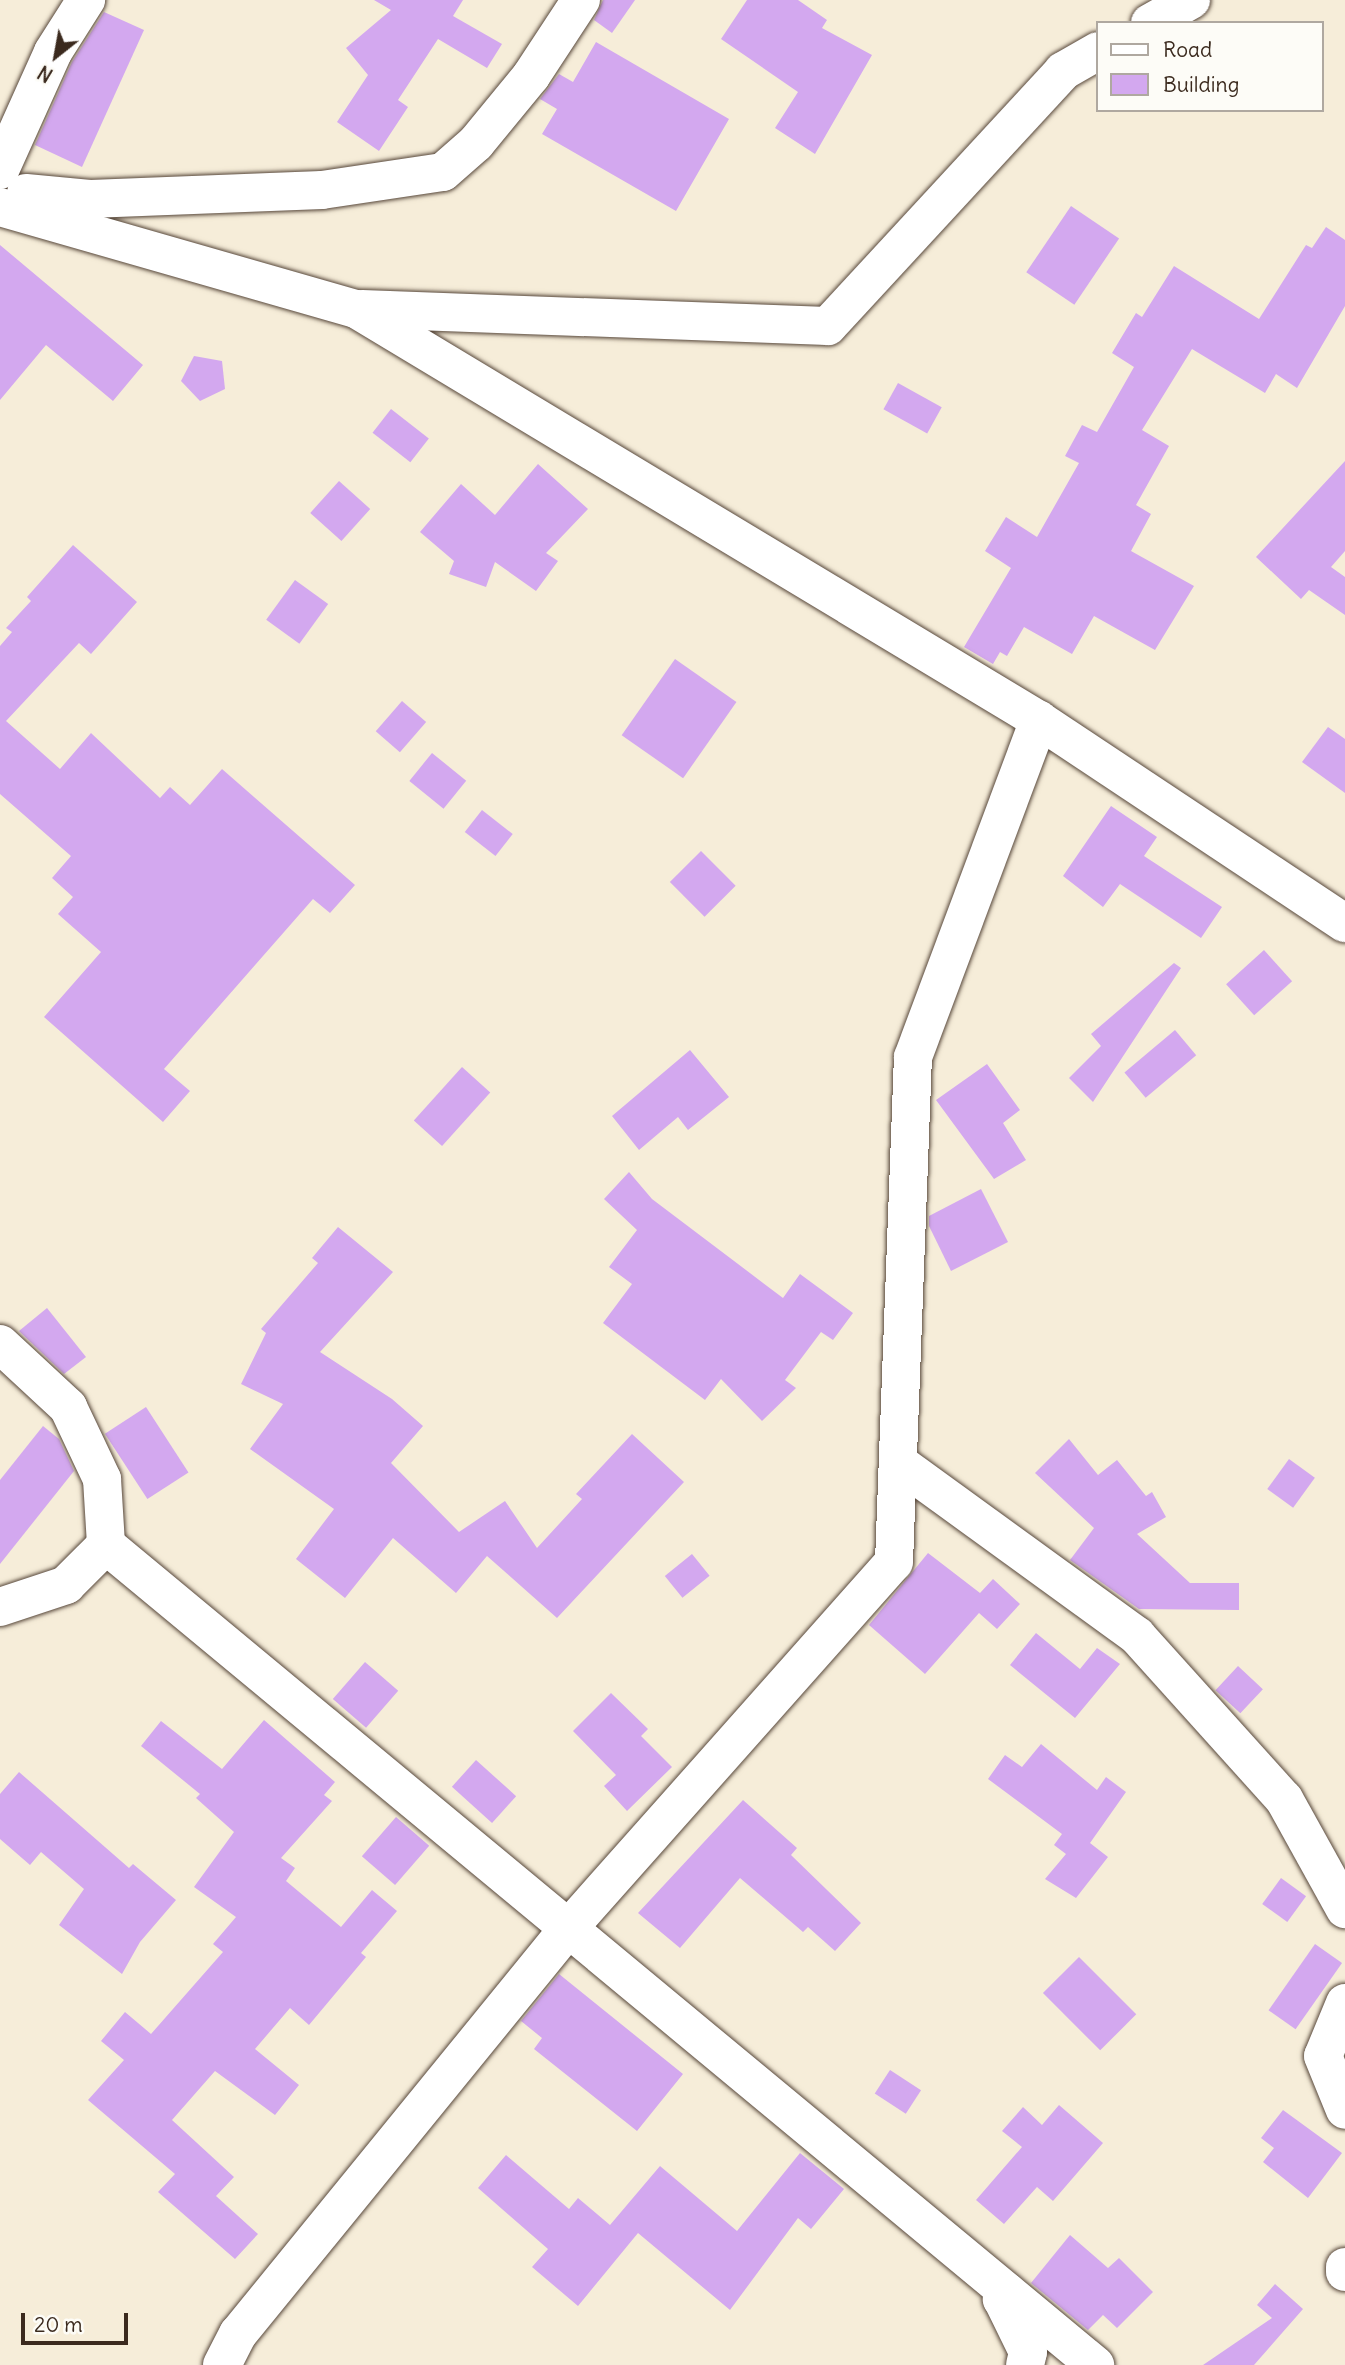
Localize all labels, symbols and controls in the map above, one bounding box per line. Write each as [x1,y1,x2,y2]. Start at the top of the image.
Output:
north arrow [21,21,91,91]
legend [1096,21,1324,112]
text: Road [1163,36,1212,63]
text: N [33,60,57,88]
text: Building [1163,71,1239,98]
scale bar [24,2298,131,2342]
text: 20 m [34,2311,83,2338]

